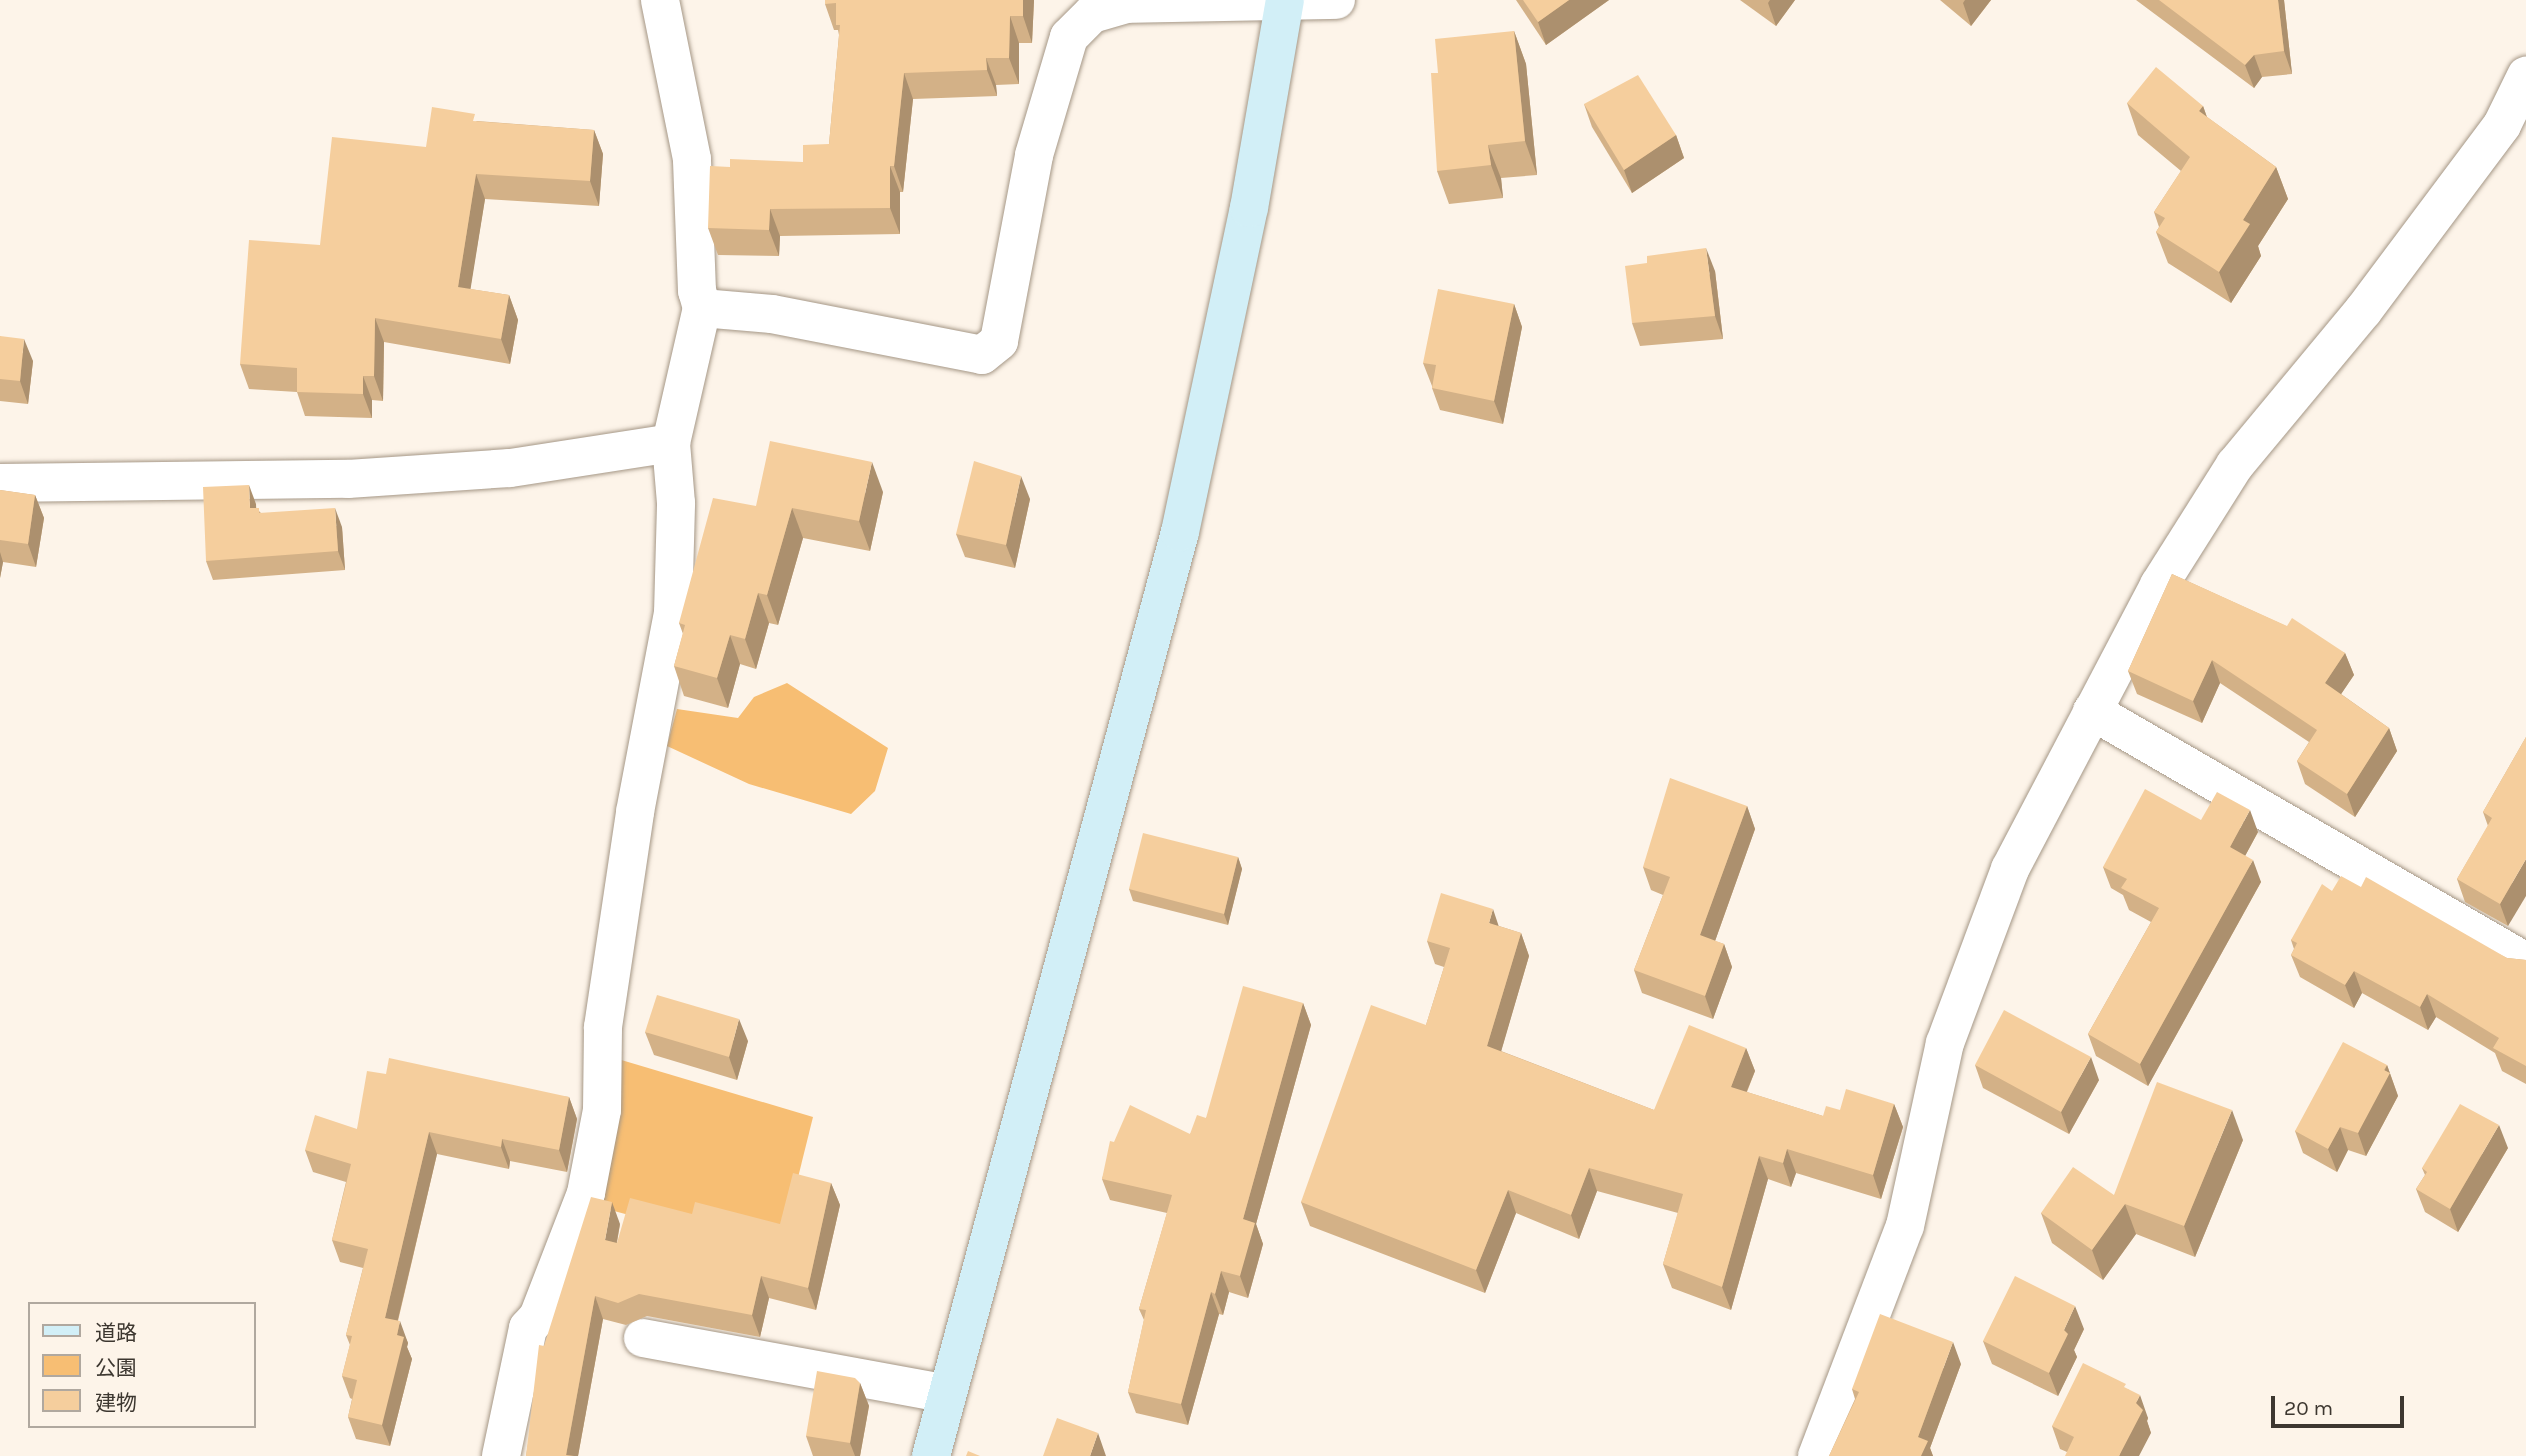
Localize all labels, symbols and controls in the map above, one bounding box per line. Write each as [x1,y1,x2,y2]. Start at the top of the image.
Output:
legend [28,1302,256,1428]
text: 道路 [95,1321,137,1345]
text: 公園 [95,1356,137,1380]
scale bar [2274,1382,2407,1426]
text: 建物 [95,1391,137,1415]
text: 20 m [2284,1396,2333,1420]

